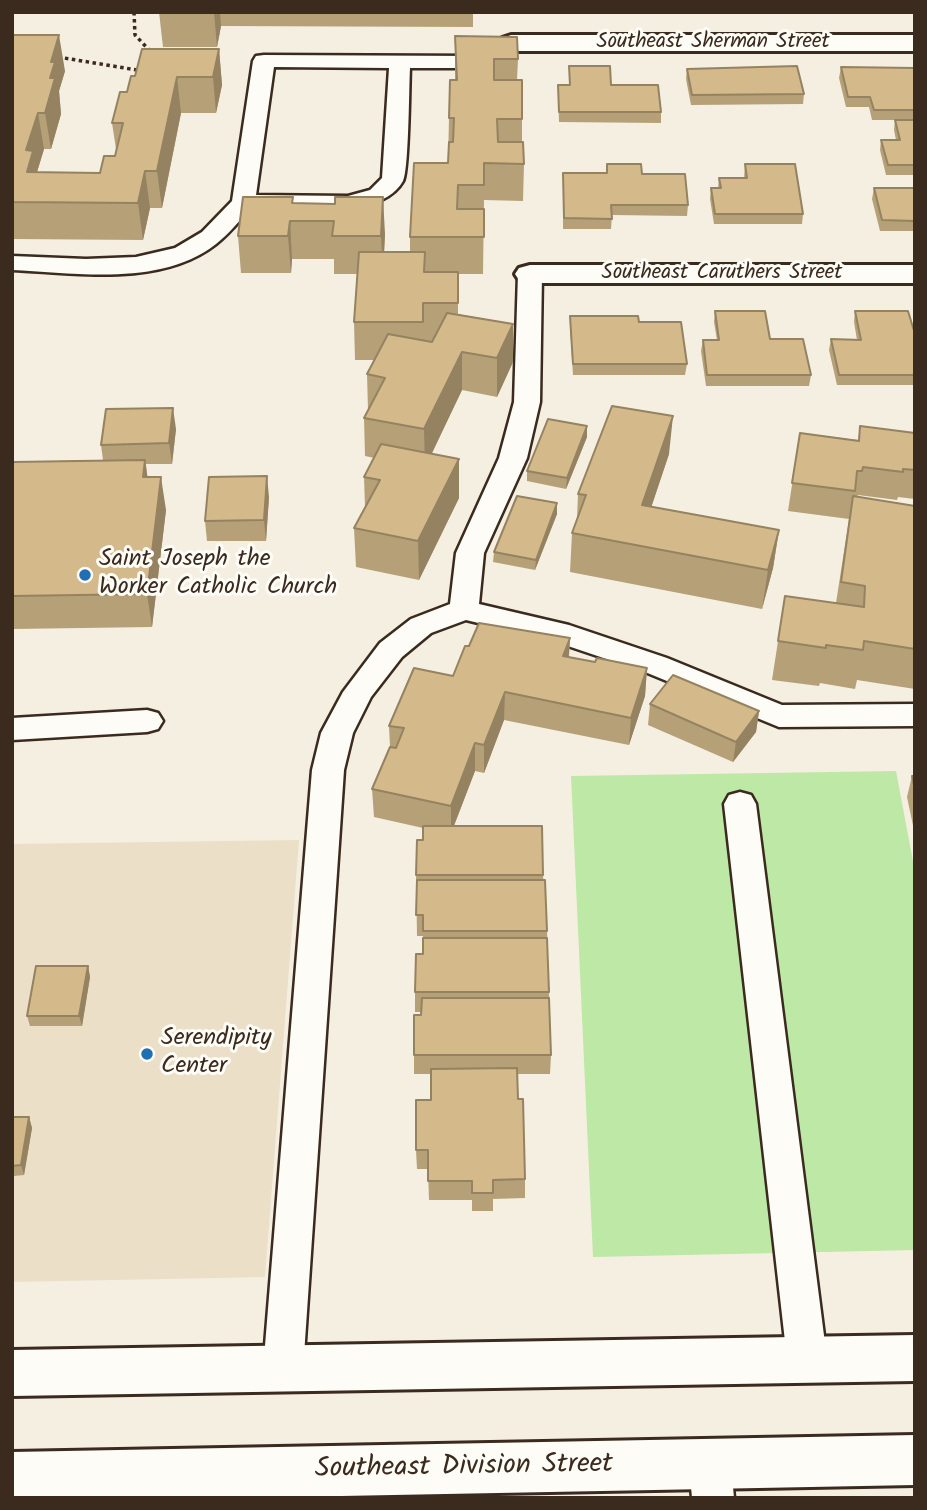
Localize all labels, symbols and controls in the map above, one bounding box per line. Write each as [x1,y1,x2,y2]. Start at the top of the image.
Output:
street label: Southeast Sherman Street [596,30,830,56]
street label: Southeast Caruthers Street [602,261,842,287]
place label: Saint Joseph the Worker Catholic Church [99,547,337,603]
marker: Saint Joseph the Worker Catholic Church [77,567,93,583]
place label: Serendipity Center [161,1026,271,1082]
marker: Serendipity Center [139,1046,155,1062]
street label: Southeast Division Street [315,1450,613,1488]

